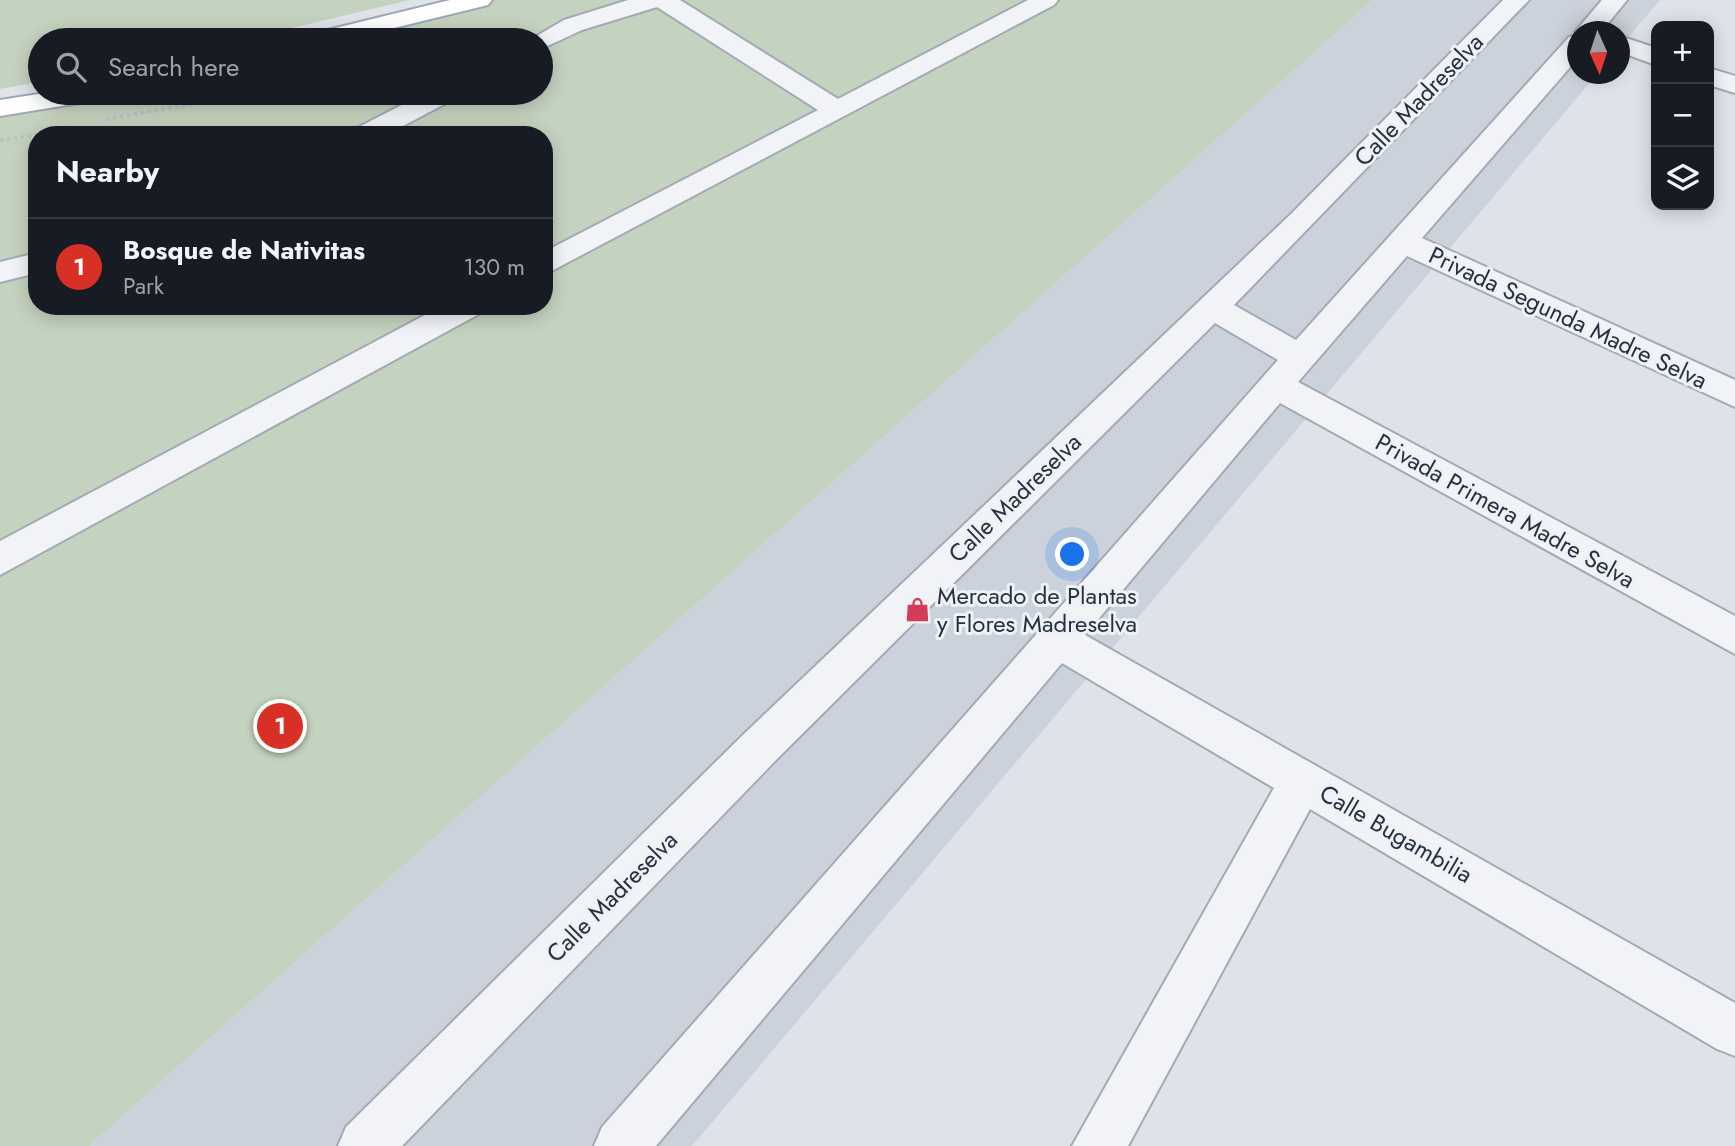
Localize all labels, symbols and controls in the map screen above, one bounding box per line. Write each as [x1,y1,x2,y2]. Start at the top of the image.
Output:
north arrow [1567,21,1630,84]
map controls [1651,21,1714,210]
button: + [1651,21,1714,84]
street label: Calle Madreselva [1346,25,1491,174]
search box [28,28,553,105]
icon: search [52,48,90,86]
text: Search here [108,48,240,86]
button: − [1651,84,1714,147]
button: layers [1651,147,1714,210]
text: Nearby [56,150,159,193]
text: Bosque de Nativitas [123,231,365,269]
street label: Privada Segunda Madre Selva [1423,238,1713,398]
text: 1 [73,250,85,284]
text: 130 m [463,250,525,284]
text: Park [123,269,164,303]
street label: Privada Primera Madre Selva [1369,424,1641,597]
street label: Calle Madreselva [940,425,1089,570]
your location [1055,537,1089,571]
place label: Mercado de Plantas y Flores Madreselva [937,578,1137,641]
shop icon: Mercado de Plantas y Flores Madreselva [903,596,931,624]
pin: 1 [257,700,303,752]
street label: Calle Bugambilia [1313,775,1479,892]
street label: Calle Madreselva [538,823,685,970]

